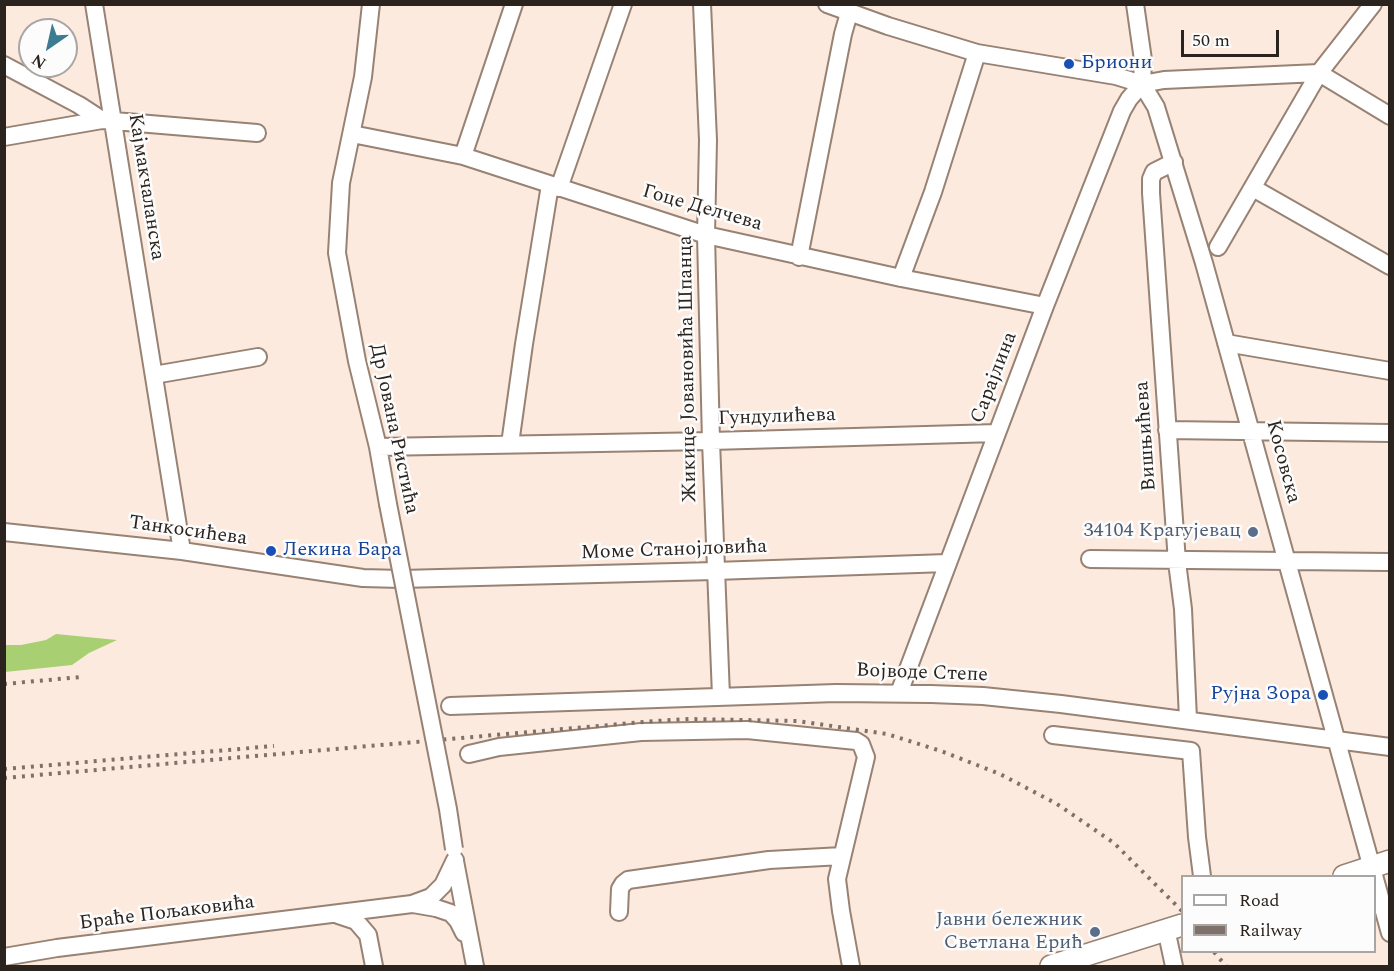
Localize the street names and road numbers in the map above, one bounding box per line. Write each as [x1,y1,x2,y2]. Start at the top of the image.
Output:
street label: Кајмакчаланска [122,112,168,262]
street label: Гоце Делчева [639,180,765,238]
street label: Жикице Јовановића Шпанца [675,235,703,503]
street label: Сарајлина [967,329,1023,427]
street label: Др Јована Ристића [363,342,423,516]
street label: Вишњићева [1131,380,1163,492]
street label: Гундулићева [718,404,836,432]
street label: Косовска [1259,418,1305,506]
street label: Танкосићева [127,512,249,552]
street label: Моме Станојловића [580,536,768,566]
street label: Војводе Степе [856,660,988,688]
street label: Браће Пољаковића [78,891,256,937]

